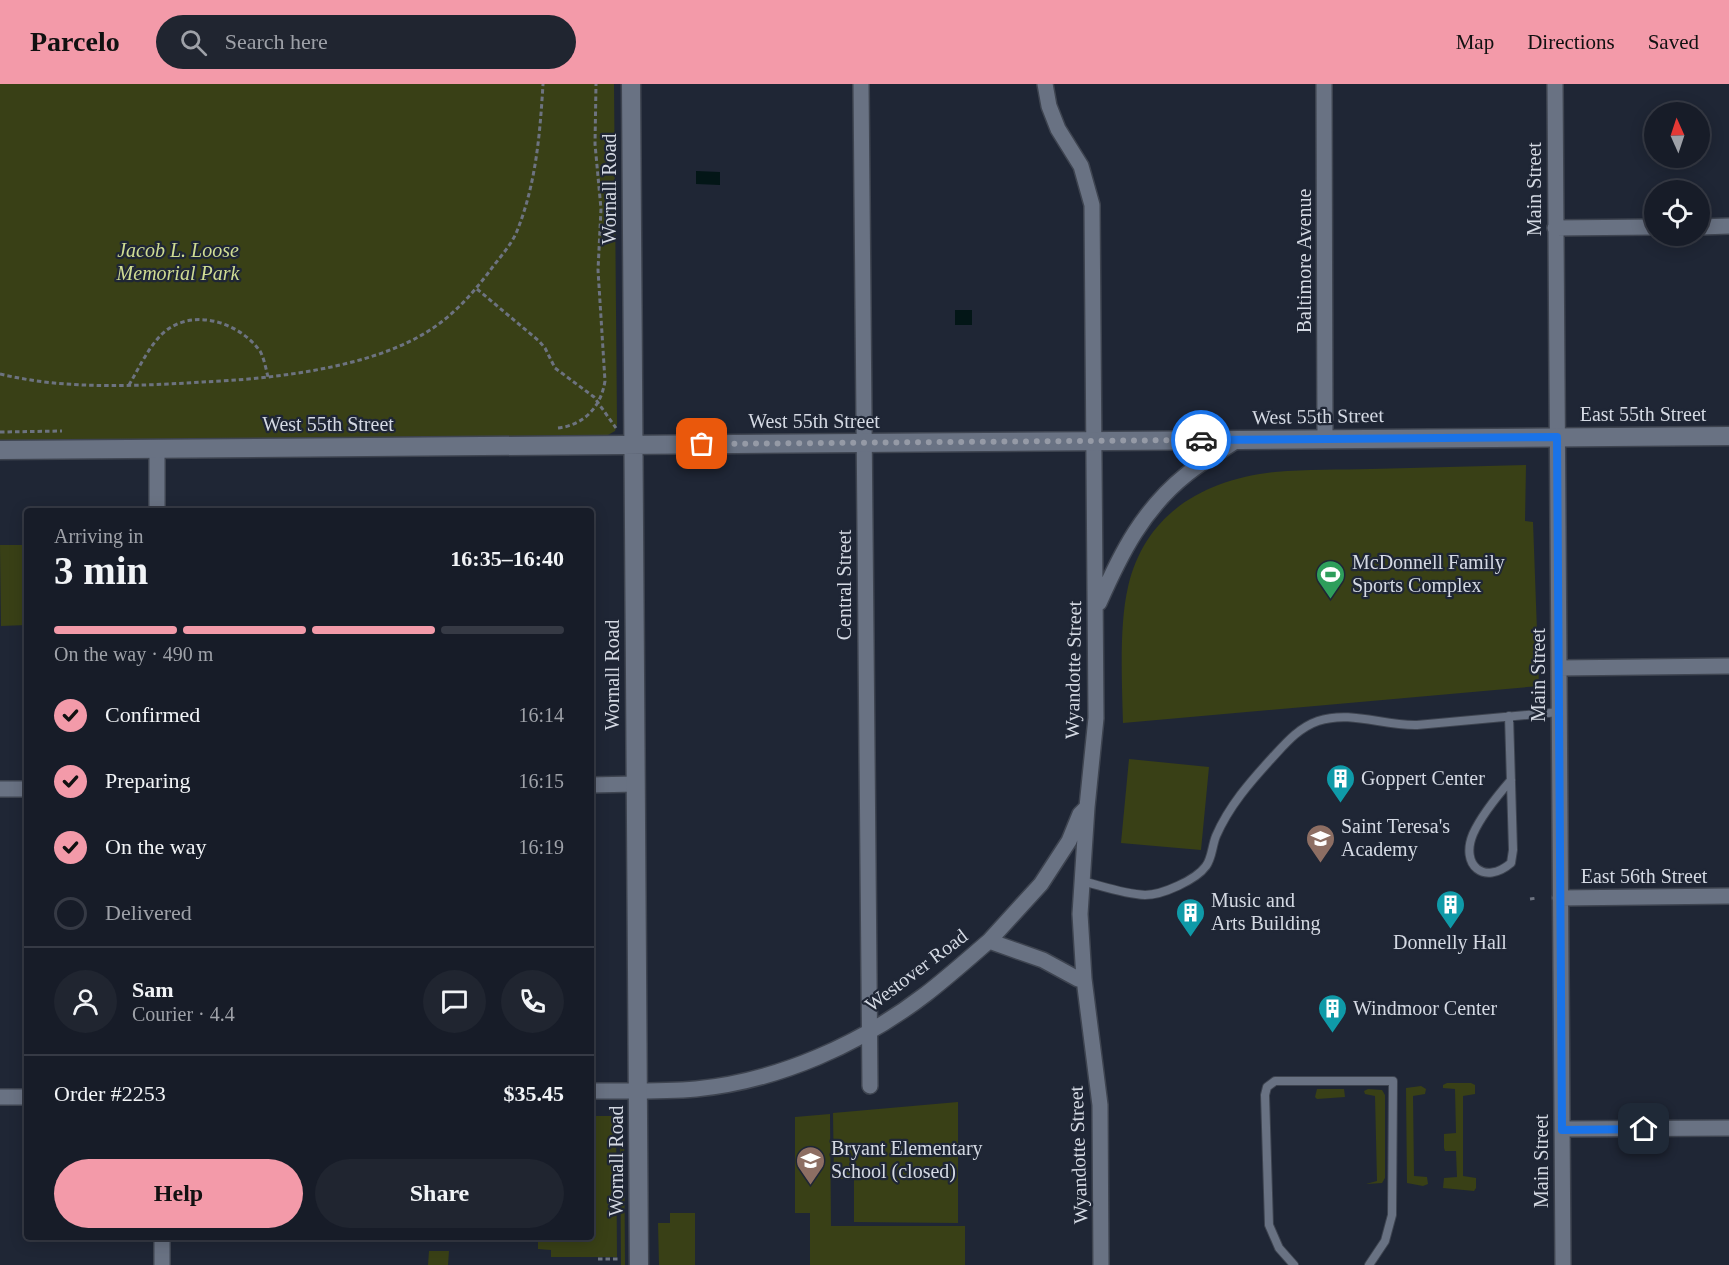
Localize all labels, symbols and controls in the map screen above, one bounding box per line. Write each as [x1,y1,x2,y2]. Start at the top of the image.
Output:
search box [156,15,576,69]
text: Parcelo [30,26,120,57]
icon: search [177,26,210,59]
text: Search here [225,29,328,54]
text: Map [1456,30,1494,54]
text: Directions [1527,30,1615,54]
text: Saved [1648,30,1699,54]
north arrow [1644,102,1710,168]
map controls [1644,102,1710,246]
street label: Wornall Road [598,133,620,245]
street label: Main Street [1523,142,1545,236]
button: locate [1644,180,1710,246]
street label: Baltimore Avenue [1293,189,1315,333]
park label: Jacob L. Loose Memorial Park [116,239,240,284]
street label: East 55th Street [1580,403,1707,425]
street label: West 55th Street [1252,404,1384,428]
street label: West 55th Street [748,410,880,432]
courier [1171,410,1231,470]
street label: West 55th Street [262,413,394,435]
pin [676,418,727,469]
icon: car [1185,424,1218,457]
icon: bag [685,427,718,460]
text: Arriving in [54,525,143,547]
street label: Central Street [833,529,855,640]
text: 16:35–16:40 [450,546,564,571]
text: 3 min [54,549,148,592]
place label: McDonnell Family Sports Complex [1352,551,1505,597]
sports icon: McDonnell Family Sports Complex [1315,558,1347,600]
street label: Wyandotte Street [1061,600,1086,739]
street label: Wornall Road [601,619,623,731]
street label: Main Street [1527,628,1549,722]
text: On the way · 490 m [54,643,213,665]
icon: check [54,699,87,732]
text: Confirmed [105,702,200,727]
text: 16:14 [518,704,564,726]
building icon: Goppert Center [1324,762,1356,804]
icon: check [54,765,87,798]
place label: Goppert Center [1361,767,1485,790]
text: Preparing [105,768,191,793]
text: 16:15 [518,770,564,792]
place label: Saint Teresa's Academy [1341,815,1450,861]
school or university icon: Saint Teresa's Academy [1304,822,1336,864]
icon: check [54,831,87,864]
text: On the way [105,834,206,859]
text: 16:19 [518,836,564,858]
street label: East 56th Street [1581,865,1708,887]
building icon: Donnelly Hall [1434,888,1466,930]
place label: Music and Arts Building [1211,889,1320,935]
building icon: Music and Arts Building [1174,896,1206,938]
text: Delivered [105,900,192,925]
street label: Westover Road [861,924,971,1016]
place label: Donnelly Hall [1393,931,1507,954]
button: person [54,970,117,1033]
button: chat [423,970,486,1033]
button: phone [501,970,564,1033]
text: Sam [132,977,174,1002]
building icon: Windmoor Center [1316,992,1348,1034]
place label: Windmoor Center [1353,997,1498,1019]
text: Courier · 4.4 [132,1003,235,1025]
text: Order #2253 [54,1081,166,1106]
text: $35.45 [504,1081,564,1106]
street label: Wyandotte Street [1065,1085,1092,1224]
pin [1618,1103,1669,1154]
street label: Wornall Road [605,1105,627,1217]
icon: home [1627,1112,1660,1145]
street label: Main Street [1530,1114,1552,1208]
place label: Bryant Elementary School (closed) [831,1137,983,1183]
school or university icon: Bryant Elementary School (closed) [794,1144,826,1186]
button: Help [54,1159,303,1228]
button: Share [315,1159,564,1228]

